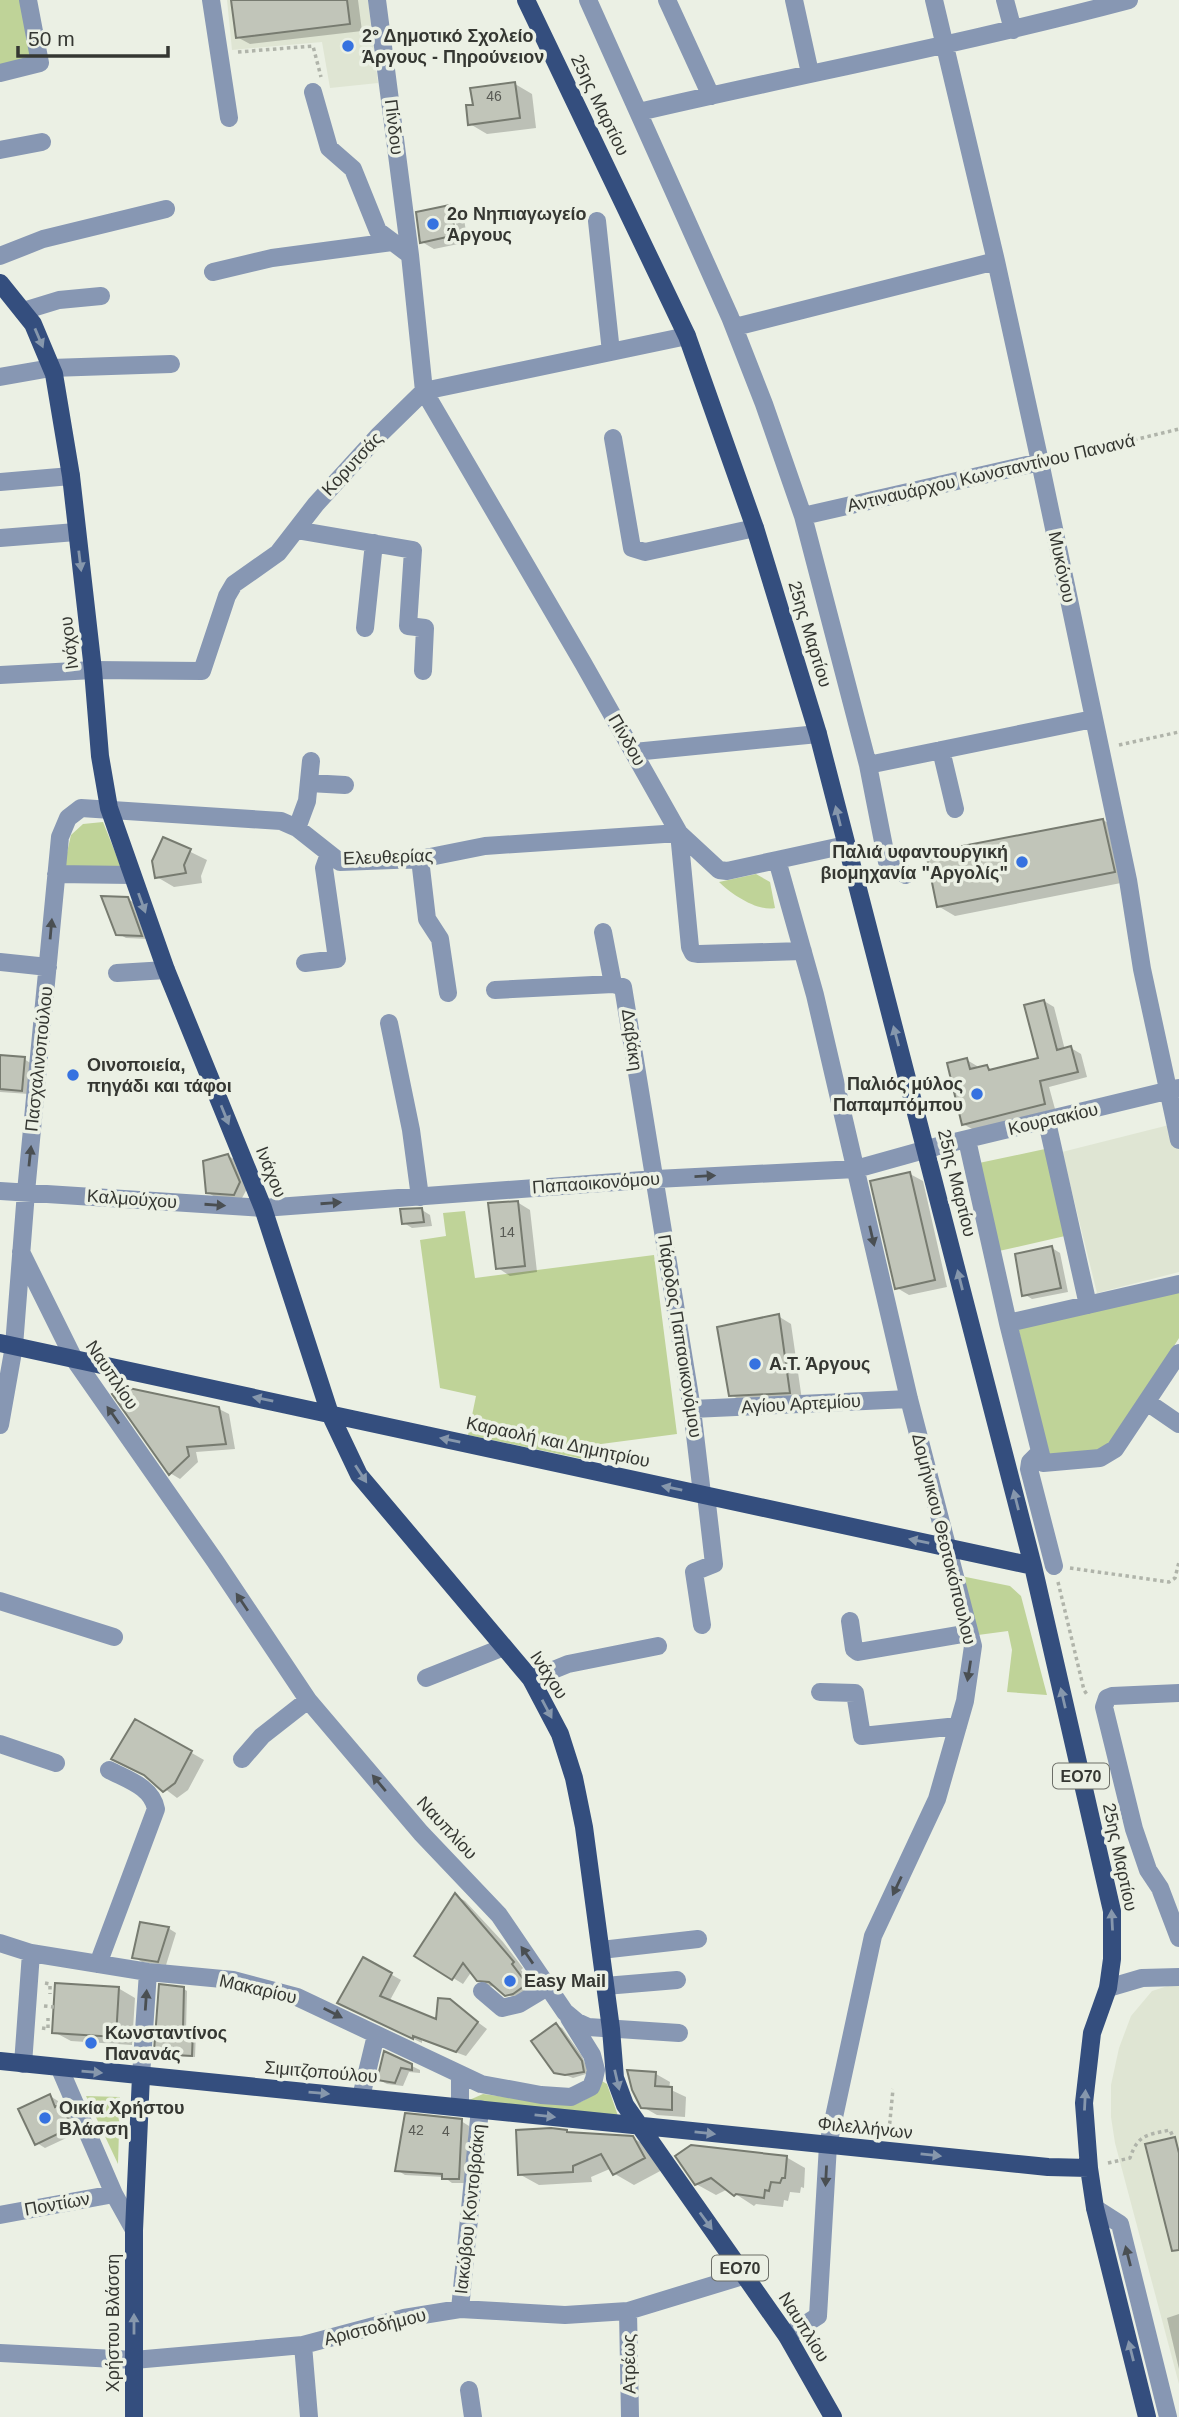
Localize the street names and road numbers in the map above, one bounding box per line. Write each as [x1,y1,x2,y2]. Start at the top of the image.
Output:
street label: 25ης Μαρτίου [567,51,633,159]
street label: Πίνδου [381,98,407,156]
street label: Κορυτσάς [318,428,386,500]
street label: Αντιναυάρχου Κωνσταντίνου Πανανά [845,430,1137,516]
street label: Μυκόνου [1045,529,1079,605]
street label: 25ης Μαρτίου [784,578,836,690]
street label: Ινάχου [56,615,82,671]
street label: Πίνδου [604,711,650,769]
street label: Ελευθερίας [343,845,434,869]
street label: Πασχαλινοπούλου [21,985,57,1133]
street label: Δαβάκη [618,1008,646,1072]
street label: Κουρτακίου [1006,1099,1100,1139]
street label: 25ης Μαρτίου [934,1127,980,1239]
street label: Ινάχου [252,1144,290,1200]
street label: Παπαοικονόμου [531,1169,661,1197]
street label: Καλμούχου [86,1186,178,1212]
street label: Πάροδος Παπαοικονόμου [654,1233,706,1439]
street label: Ναυπλίου [82,1337,142,1413]
street label: Αγίου Αρτεμίου [741,1391,861,1417]
street label: Καραολή και Δημητρίου [464,1413,652,1471]
street label: Δομήνικου Θεοτοκόπουλου [908,1431,980,1647]
street label: Ινάχου [526,1647,572,1703]
road number: ΕΟ70 [1053,1764,1109,1788]
street label: Ναυπλίου [413,1792,481,1864]
street label: 25ης Μαρτίου [1099,1801,1141,1913]
street label: Μακαρίου [217,1970,299,2008]
street label: Σιμιτζοπούλου [264,2057,378,2087]
street label: Φιλελλήνων [816,2113,914,2143]
street label: Ιακώβου Κοντοβράκη [451,2123,489,2295]
street label: Ποντίων [23,2188,91,2220]
street label: Χρήστου Βλάσση [103,2254,123,2392]
road number: ΕΟ70 [712,2256,768,2280]
street label: Ναυπλίου [775,2288,833,2366]
street label: Αριστοδήμου [322,2305,428,2349]
street label: Ατρέως [618,2333,640,2394]

